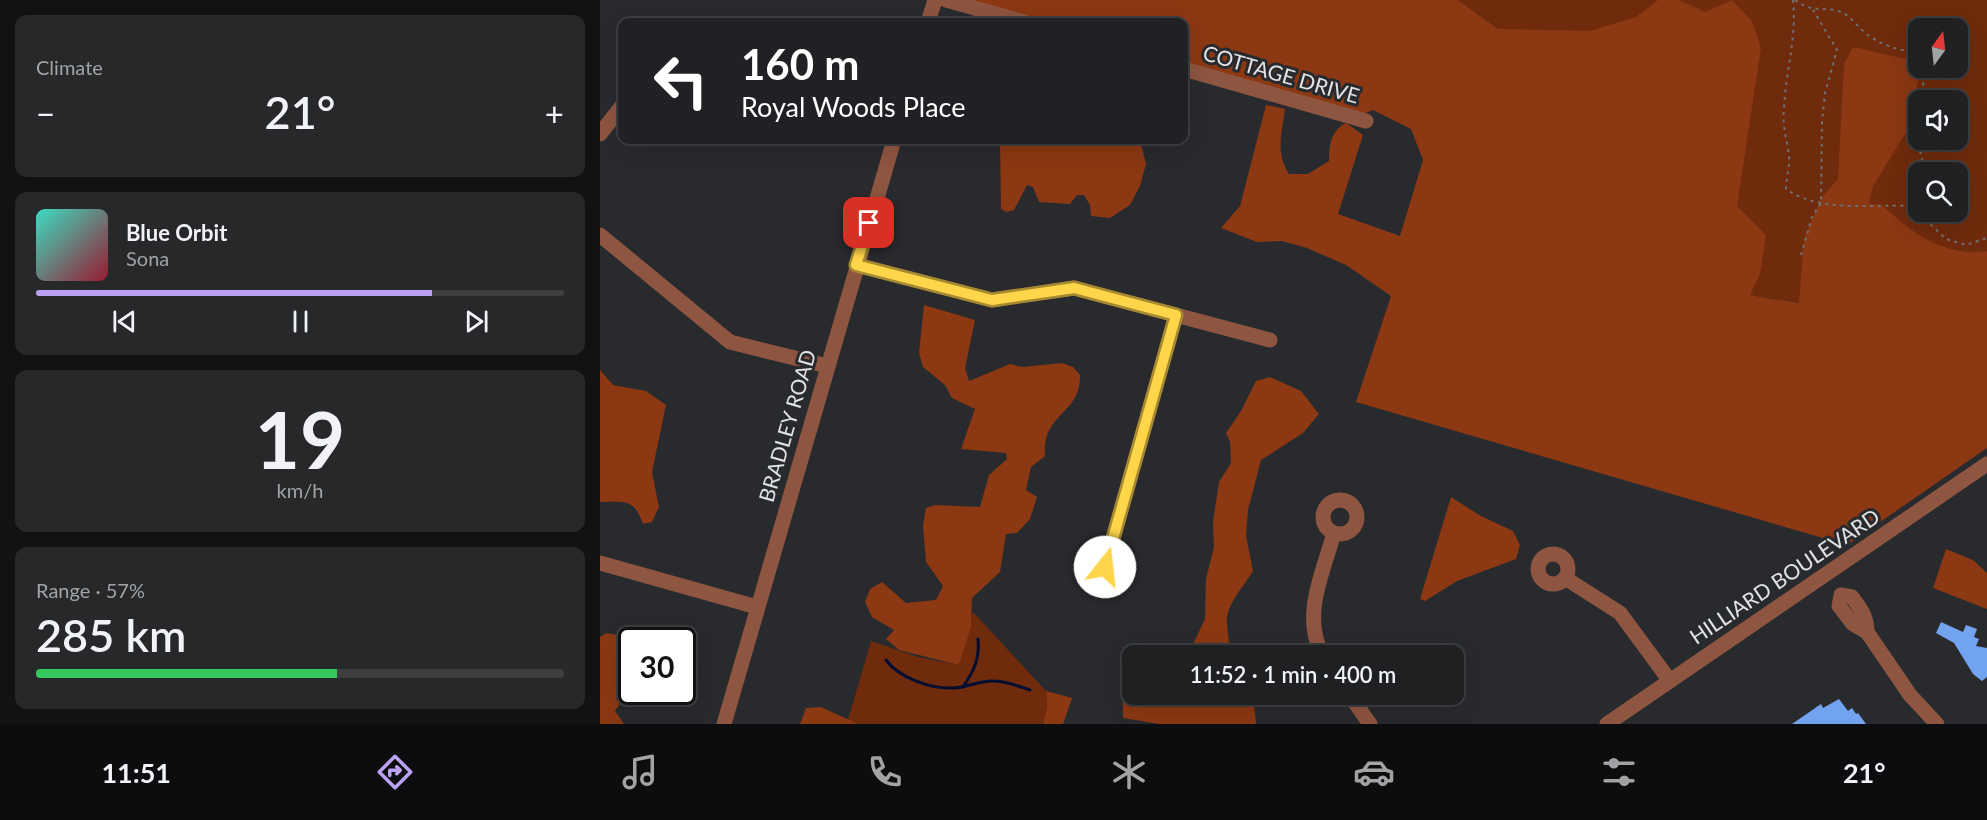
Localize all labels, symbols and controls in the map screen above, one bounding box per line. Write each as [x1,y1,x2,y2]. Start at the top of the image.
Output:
north arrow [1908,18,1968,78]
map controls [1908,18,1968,222]
text: 160 m [741,39,859,89]
street label: COTTAGE DRIVE [1200,39,1362,108]
icon: left [642,42,720,120]
text: Climate [36,55,103,79]
text: 21° [265,85,335,139]
text: Royal Woods Place [741,90,966,123]
button: sound [1908,90,1968,150]
text: − [36,93,55,133]
text: + [545,93,564,133]
button: search [1908,162,1968,222]
pin [843,197,894,248]
icon: arrive [852,206,885,239]
text: Blue Orbit [126,219,227,246]
text: Sona [126,246,169,270]
icon: previous [108,305,141,338]
icon: pause [284,305,317,338]
icon: next [460,305,493,338]
street label: BRADLEY ROAD [753,347,820,505]
text: 19 [255,392,345,486]
text: km/h [277,478,323,502]
street label: HILLIARD BOULEVARD [1685,503,1884,649]
position arrow [1073,535,1137,599]
text: Range · 57% [36,578,145,602]
text: 285 km [36,608,186,662]
speed limit sign: 30 [618,627,696,705]
text: 11:52 · 1 min · 400 m [1190,661,1396,688]
icon: directions [374,751,416,793]
icon: music [619,751,661,793]
icon: phone [864,751,906,793]
icon: climate [1108,751,1150,793]
icon: car [1353,751,1395,793]
icon: filters [1598,751,1640,793]
text: 11:51 [101,756,171,789]
text: 21° [1843,756,1885,789]

